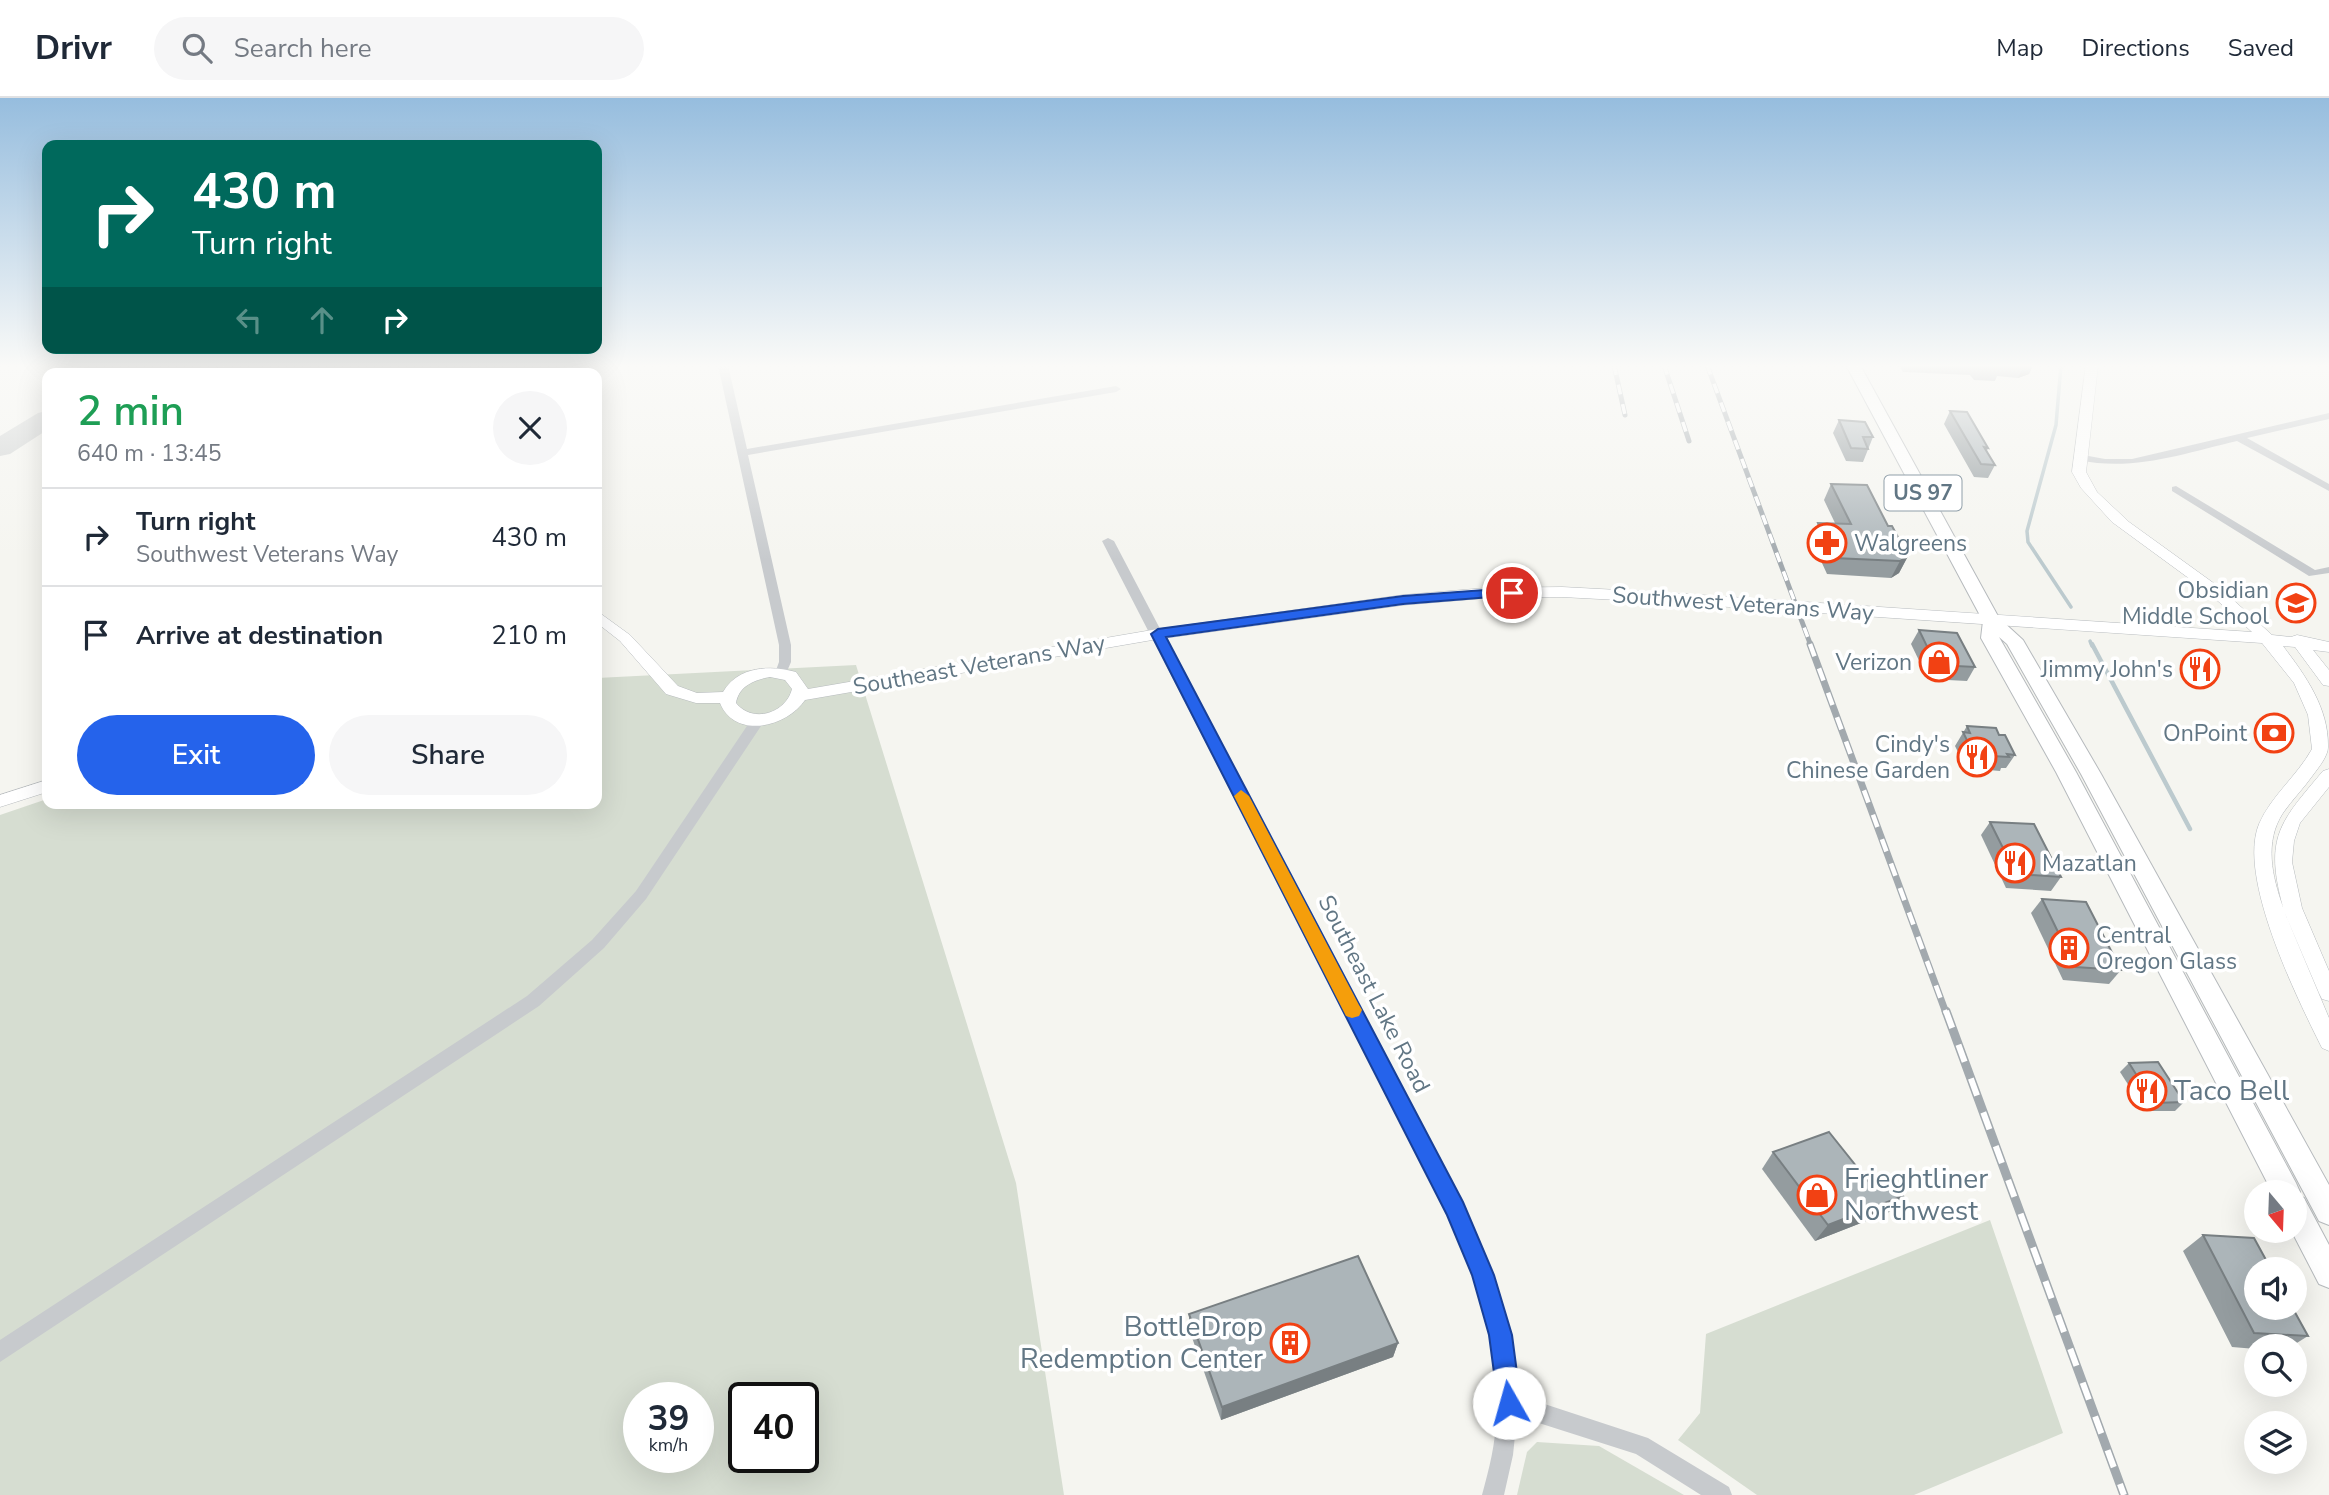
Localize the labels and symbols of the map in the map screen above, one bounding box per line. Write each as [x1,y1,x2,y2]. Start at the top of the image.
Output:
road number: US 97 [1884,476,1962,510]
pharmacy icon: Walgreens [1806,522,1848,564]
place label: Walgreens [1854,528,1967,559]
pin [1482,563,1542,623]
place label: Obsidian Middle School [2122,575,2269,632]
street label: Southwest Veterans Way [1611,579,1875,629]
school or university icon: Obsidian Middle School [2275,582,2317,624]
street label: Southeast Veterans Way [851,628,1108,702]
shop icon: Verizon [1918,641,1960,683]
place label: Verizon [1834,647,1912,678]
restaurant icon: Jimmy John's [2179,648,2221,690]
place label: Jimmy John's [2040,654,2173,685]
bank icon: OnPoint [2253,712,2295,754]
place label: OnPoint [2163,718,2248,749]
place label: Cindy's Chinese Garden [1786,729,1950,786]
restaurant icon: Cindy's Chinese Garden [1956,736,1998,778]
restaurant icon: Mazatlan [1994,842,2036,884]
place label: Mazatlan [2042,848,2137,879]
street label: Southeast Lake Road [1311,890,1437,1098]
place label: Central Oregon Glass [2096,920,2237,977]
building icon: Central Oregon Glass [2048,927,2090,969]
restaurant icon: Taco Bell [2126,1070,2168,1112]
place label: Taco Bell [2174,1072,2290,1110]
place label: Frieghtliner Northwest [1844,1160,1988,1230]
shop icon: Frieghtliner Northwest [1796,1174,1838,1216]
north arrow [2244,1180,2306,1242]
place label: BottleDrop Redemption Center [1020,1308,1263,1378]
building icon: BottleDrop Redemption Center [1269,1322,1311,1364]
position arrow [1472,1366,1546,1440]
speed limit sign: 40 [728,1382,819,1473]

